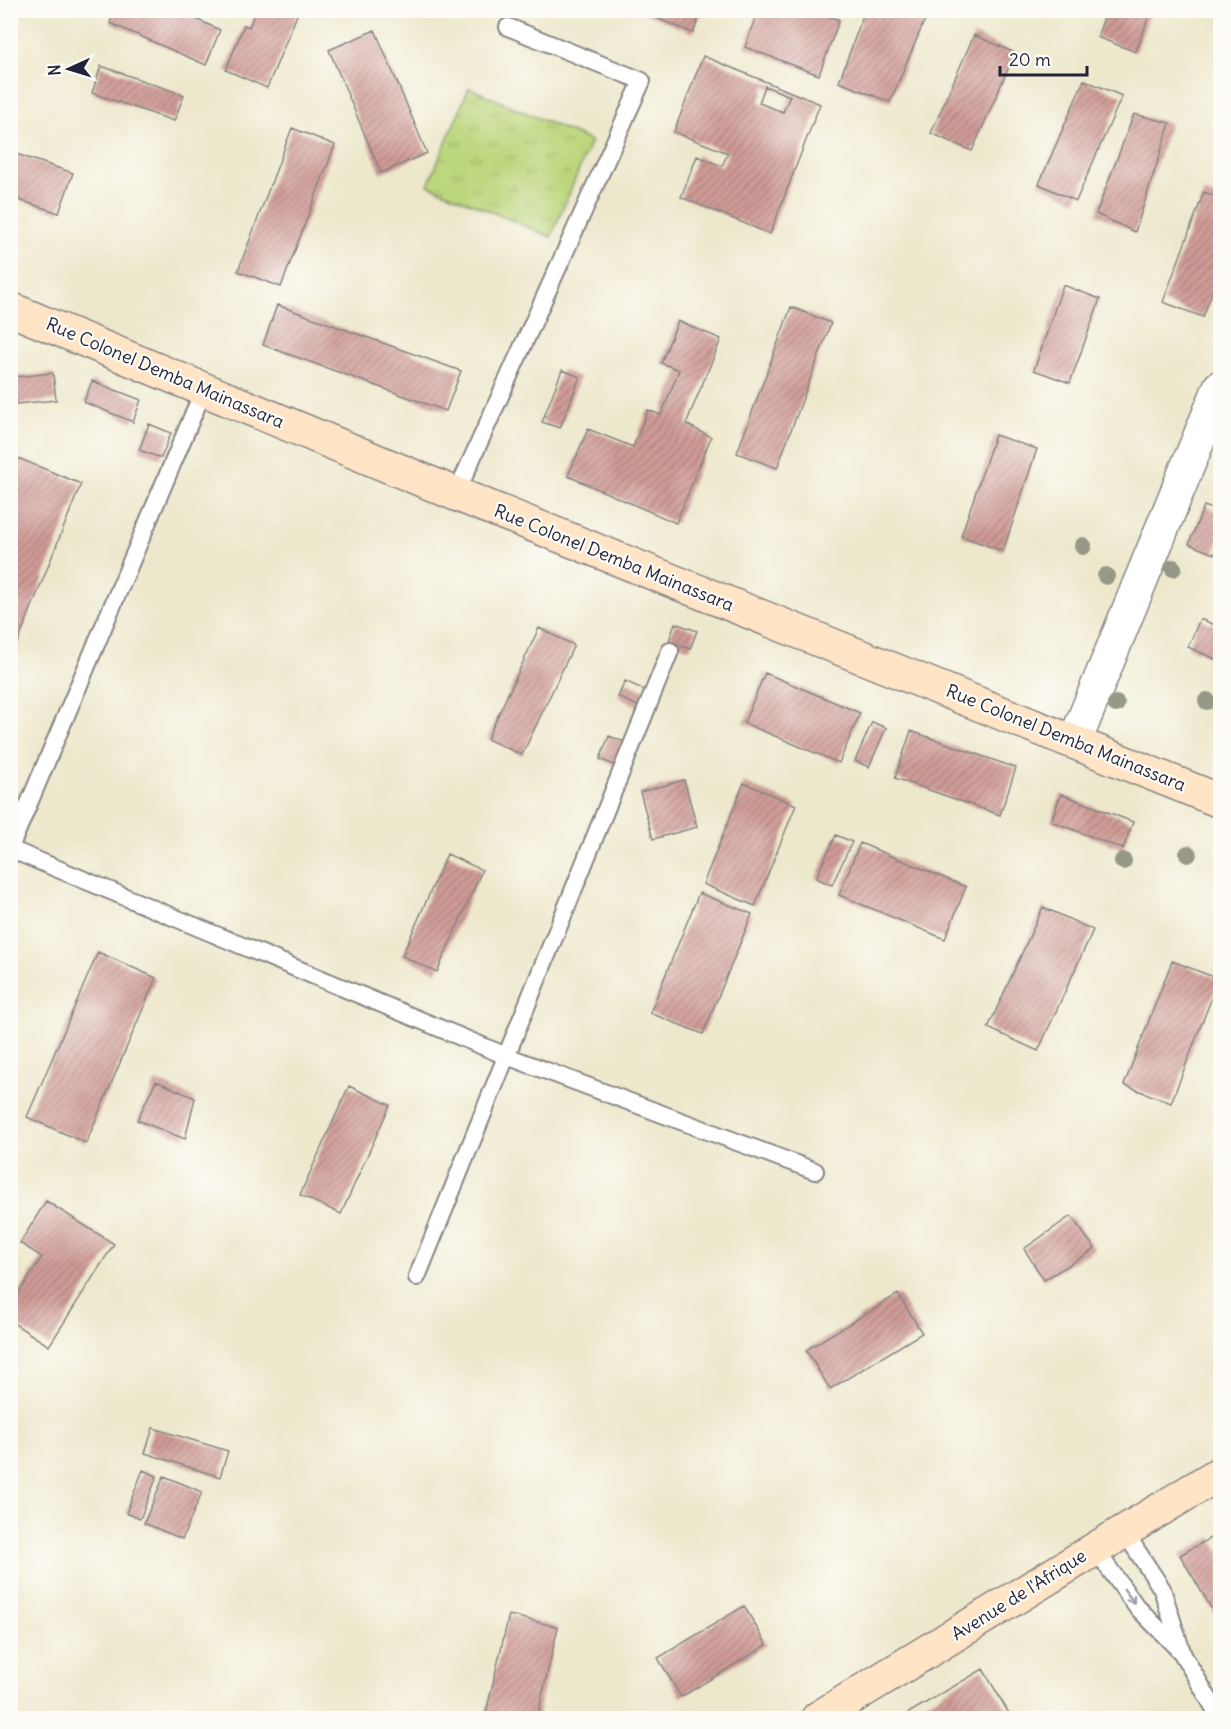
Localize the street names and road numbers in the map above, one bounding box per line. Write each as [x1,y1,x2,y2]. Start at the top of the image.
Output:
street label: Rue Colonel Demba Mainassara [43,312,288,433]
street label: Rue Colonel Demba Mainassara [491,499,737,616]
street label: Rue Colonel Demba Mainassara [943,679,1189,796]
street label: Avenue de l'Afrique [947,1544,1090,1645]

